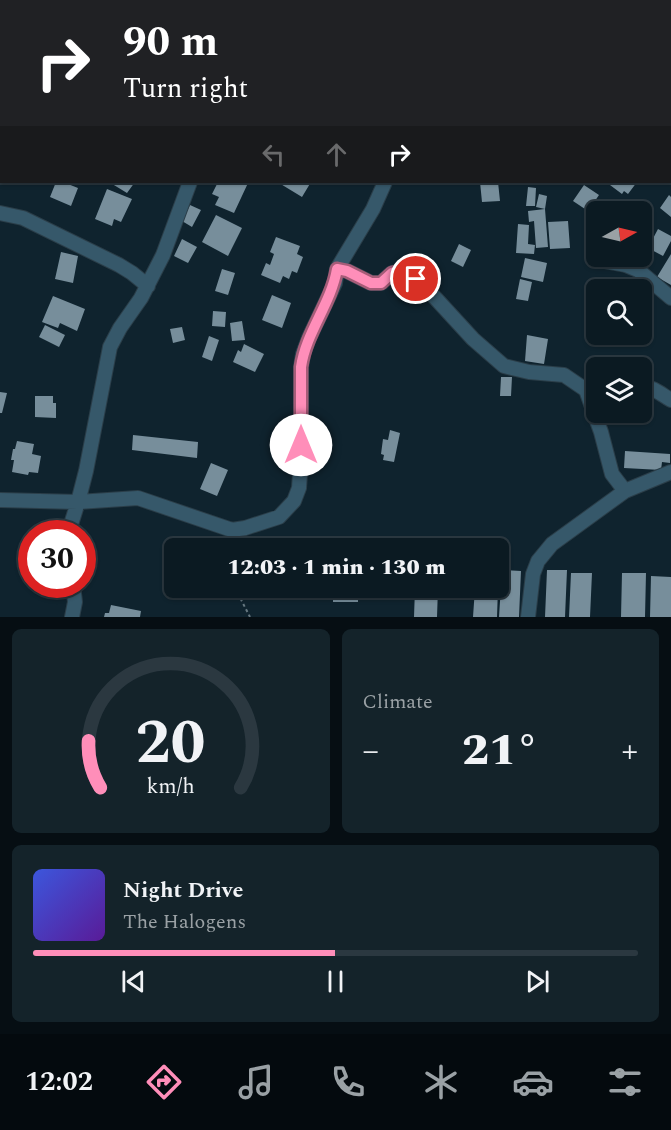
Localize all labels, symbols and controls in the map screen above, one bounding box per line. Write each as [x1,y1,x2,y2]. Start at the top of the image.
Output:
text: 90 m [123,11,218,74]
icon: right [24,24,102,102]
text: Turn right [123,68,248,110]
icon: left [257,138,290,171]
icon: ahead [320,138,353,171]
icon: right [383,138,416,171]
north arrow [586,201,652,267]
map controls [586,201,652,423]
pin [390,253,441,304]
icon: arrive [399,262,432,295]
button: search [586,279,652,345]
button: layers [586,357,652,423]
position arrow [269,413,333,477]
speed limit sign: 30 [18,520,96,598]
text: 12:03 · 1 min · 130 m [227,551,446,584]
text: Climate [363,687,433,717]
text: 20 [136,696,206,791]
text: 21° [462,716,539,785]
text: − [363,726,379,776]
text: + [621,726,638,776]
text: km/h [147,770,195,803]
text: Night Drive [123,874,243,907]
text: The Halogens [123,907,246,937]
icon: previous [117,965,150,998]
icon: pause [319,965,352,998]
icon: next [521,965,554,998]
text: 12:02 [25,1061,93,1103]
icon: directions [143,1061,185,1103]
icon: music [235,1061,277,1103]
icon: phone [327,1061,369,1103]
icon: climate [420,1061,462,1103]
icon: car [512,1061,554,1103]
icon: filters [604,1061,646,1103]

